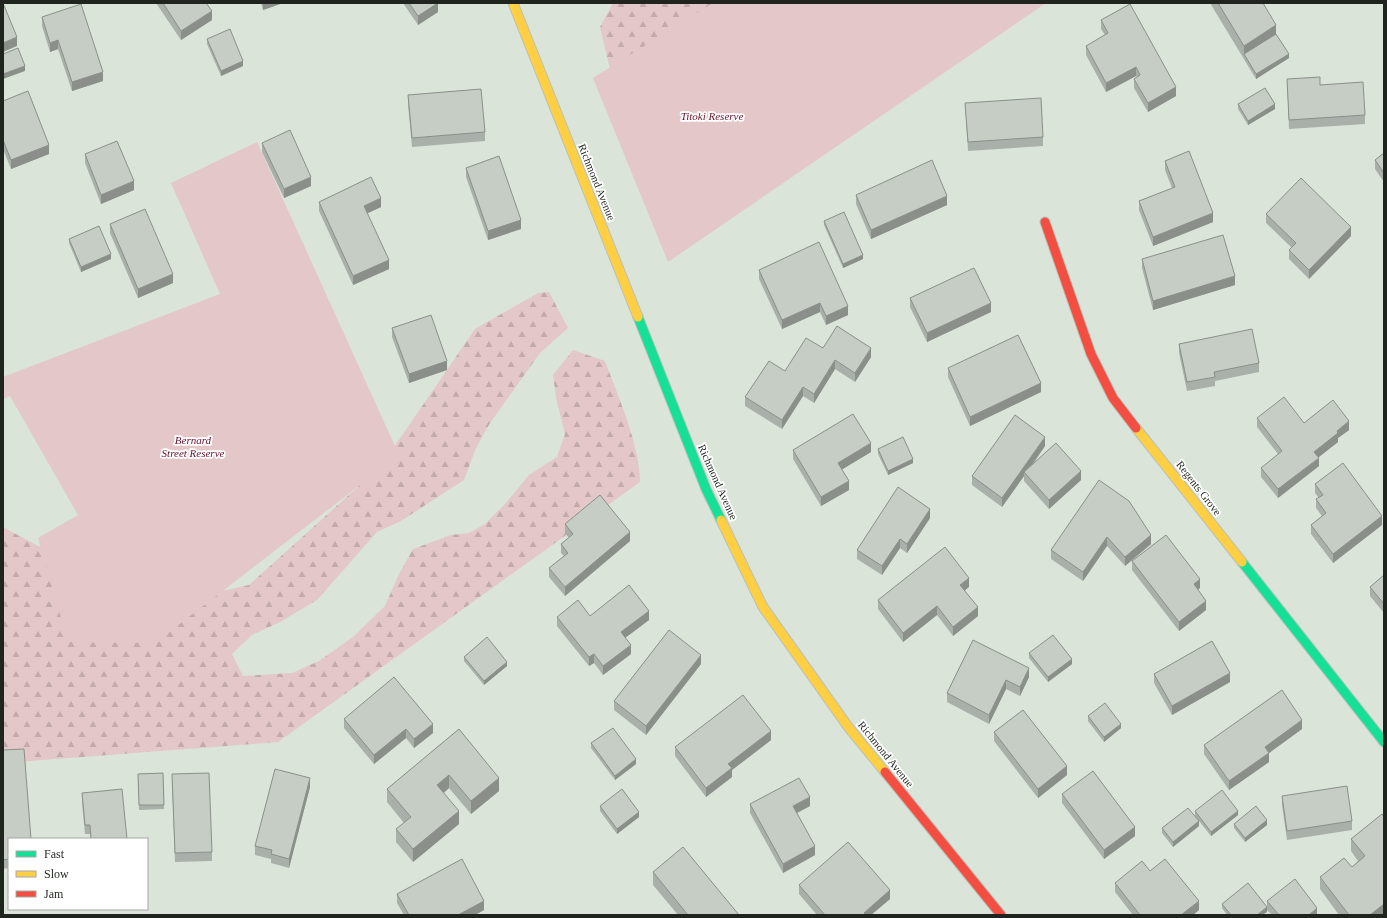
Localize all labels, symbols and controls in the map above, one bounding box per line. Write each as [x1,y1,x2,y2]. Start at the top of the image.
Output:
park label: Titoki Reserve [681,110,743,122]
street label: Richmond Avenue [576,142,618,222]
park label: Bernard Street Reserve [162,434,225,459]
street label: Richmond Avenue [696,442,740,522]
street label: Regents Grove [1174,458,1224,518]
street label: Richmond Avenue [856,719,916,789]
legend [8,838,148,910]
text: Fast [44,847,65,861]
text: Slow [44,867,69,881]
text: Jam [44,887,64,901]

